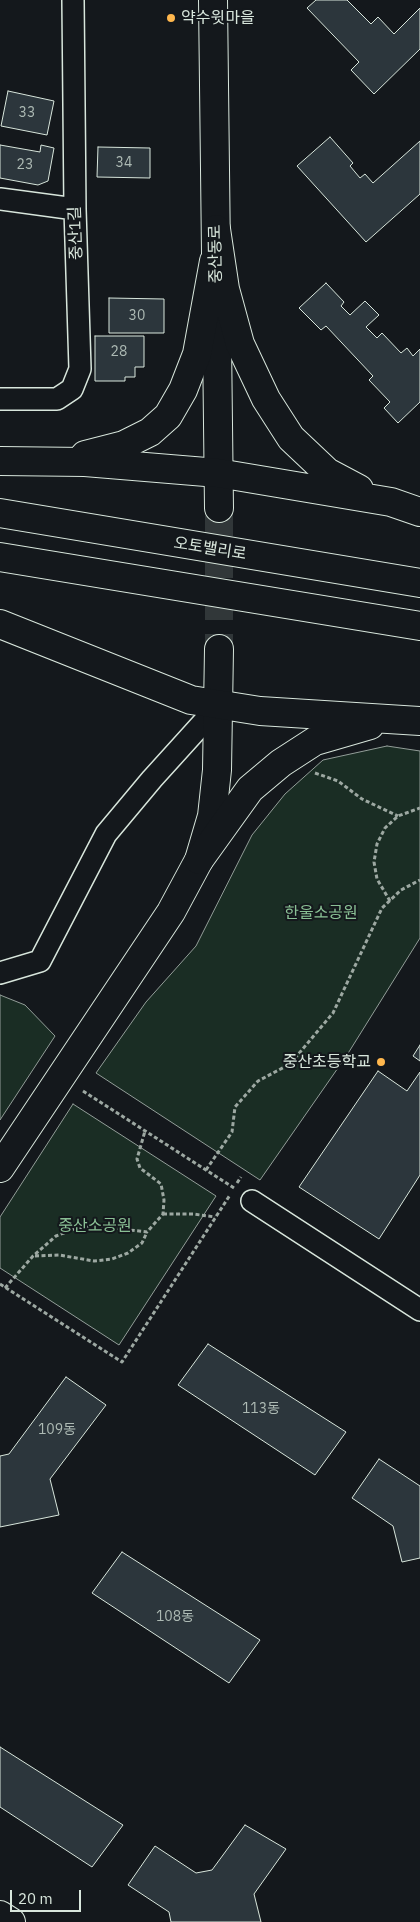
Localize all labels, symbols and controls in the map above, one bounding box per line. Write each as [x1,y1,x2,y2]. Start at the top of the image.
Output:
place label: 약수윗마을 [181,8,255,28]
marker: 약수윗마을 [165,12,177,24]
house number: 33 [19,105,35,121]
house number: 34 [116,155,132,171]
house number: 23 [17,157,33,173]
street label: 중산1길 [65,206,87,260]
street label: 중산동로 [206,224,226,284]
house number: 30 [129,308,145,324]
house number: 28 [111,344,127,360]
street label: 오토밸리로 [172,534,248,564]
park label: 한울소공원 [284,903,358,923]
place label: 중산초등학교 [283,1052,371,1072]
marker: 중산초등학교 [375,1056,387,1068]
park label: 중산소공원 [58,1216,132,1236]
house number: 113동 [242,1401,280,1417]
house number: 109동 [38,1422,76,1438]
house number: 108동 [156,1609,194,1625]
scale bar [12,1880,84,1912]
text: 20 m [18,1889,53,1908]

